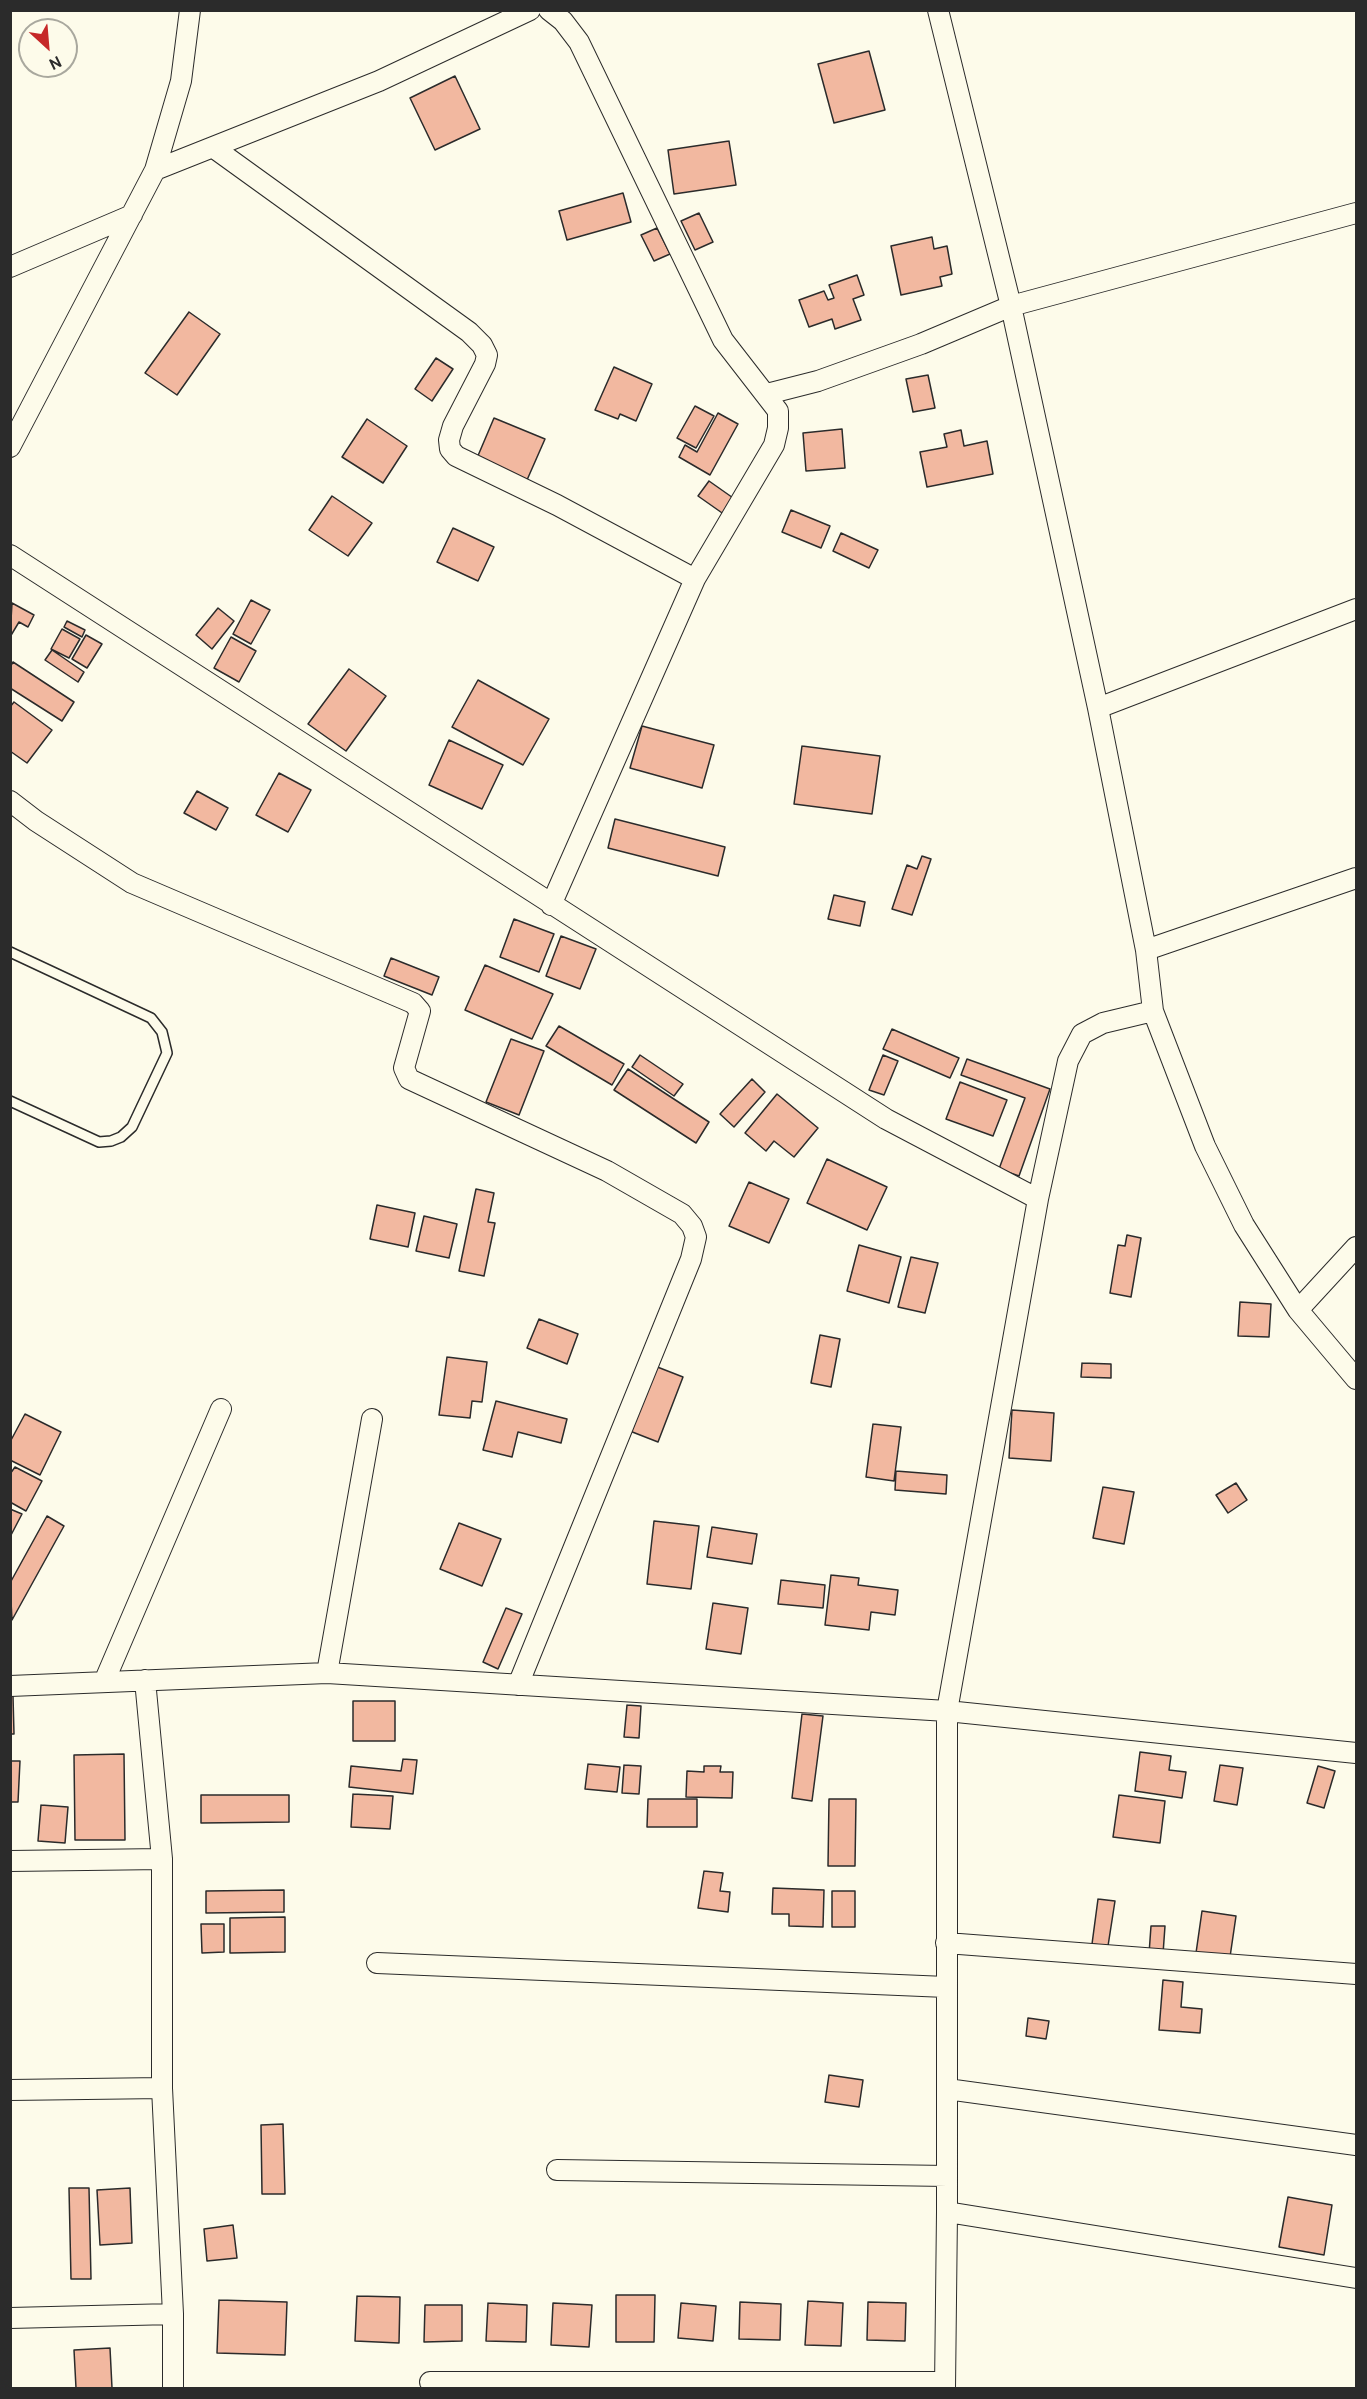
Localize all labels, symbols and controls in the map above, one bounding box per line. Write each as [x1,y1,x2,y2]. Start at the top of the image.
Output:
north arrow [18,18,78,78]
text: N [46,52,64,74]

